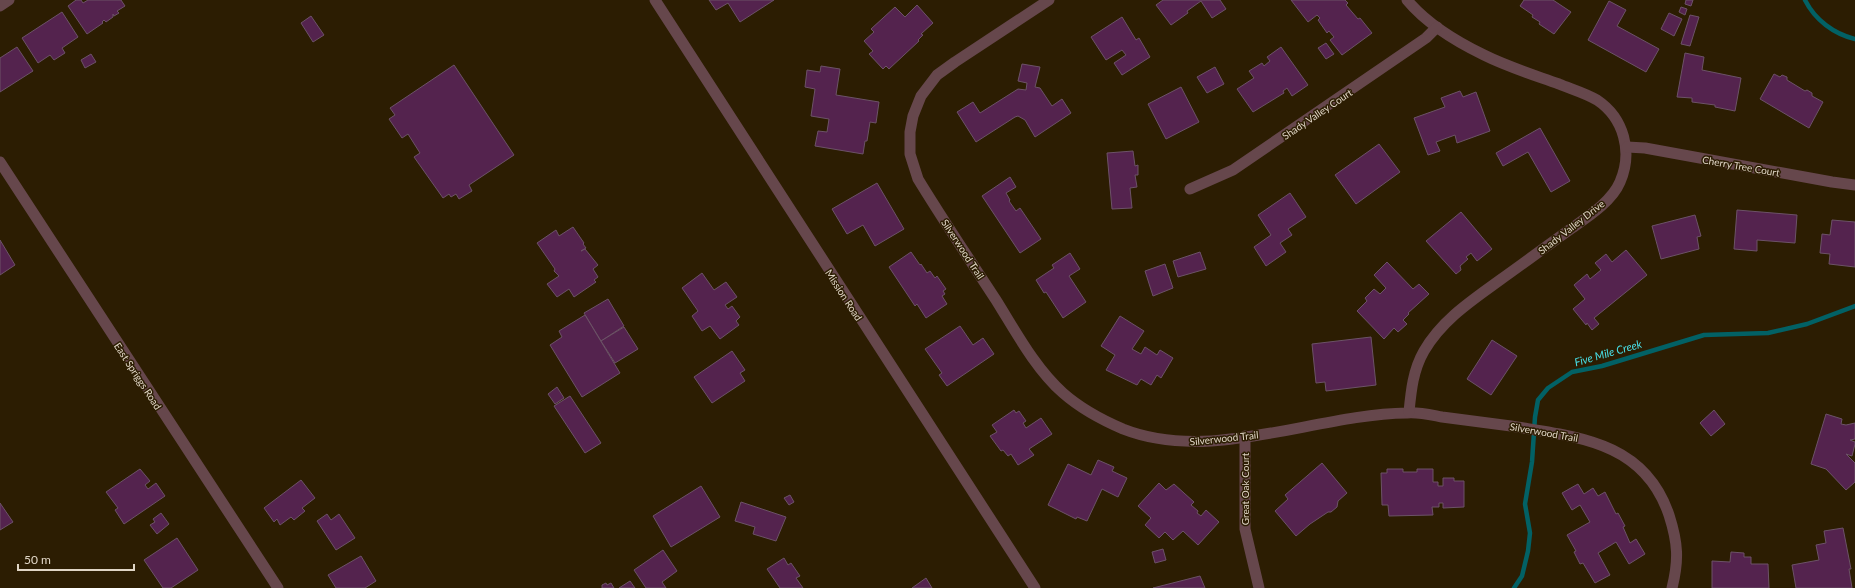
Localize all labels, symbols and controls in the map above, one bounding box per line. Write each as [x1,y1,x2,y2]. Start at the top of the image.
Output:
street label: Shady Valley Court [1280,86,1355,142]
street label: Cherry Tree Court [1701,153,1781,179]
street label: Shady Valley Drive [1535,197,1607,257]
street label: Silverwood Trail [939,217,987,281]
street label: Mission Road [823,267,865,323]
water label: Five Mile Creek [1573,336,1644,368]
street label: East Spriggs Road [112,340,164,412]
street label: Silverwood Trail [1509,420,1579,444]
street label: Silverwood Trail [1189,428,1259,448]
street label: Great Oak Court [1239,452,1251,525]
scale bar [18,546,134,572]
text: 50 m [24,552,51,567]

